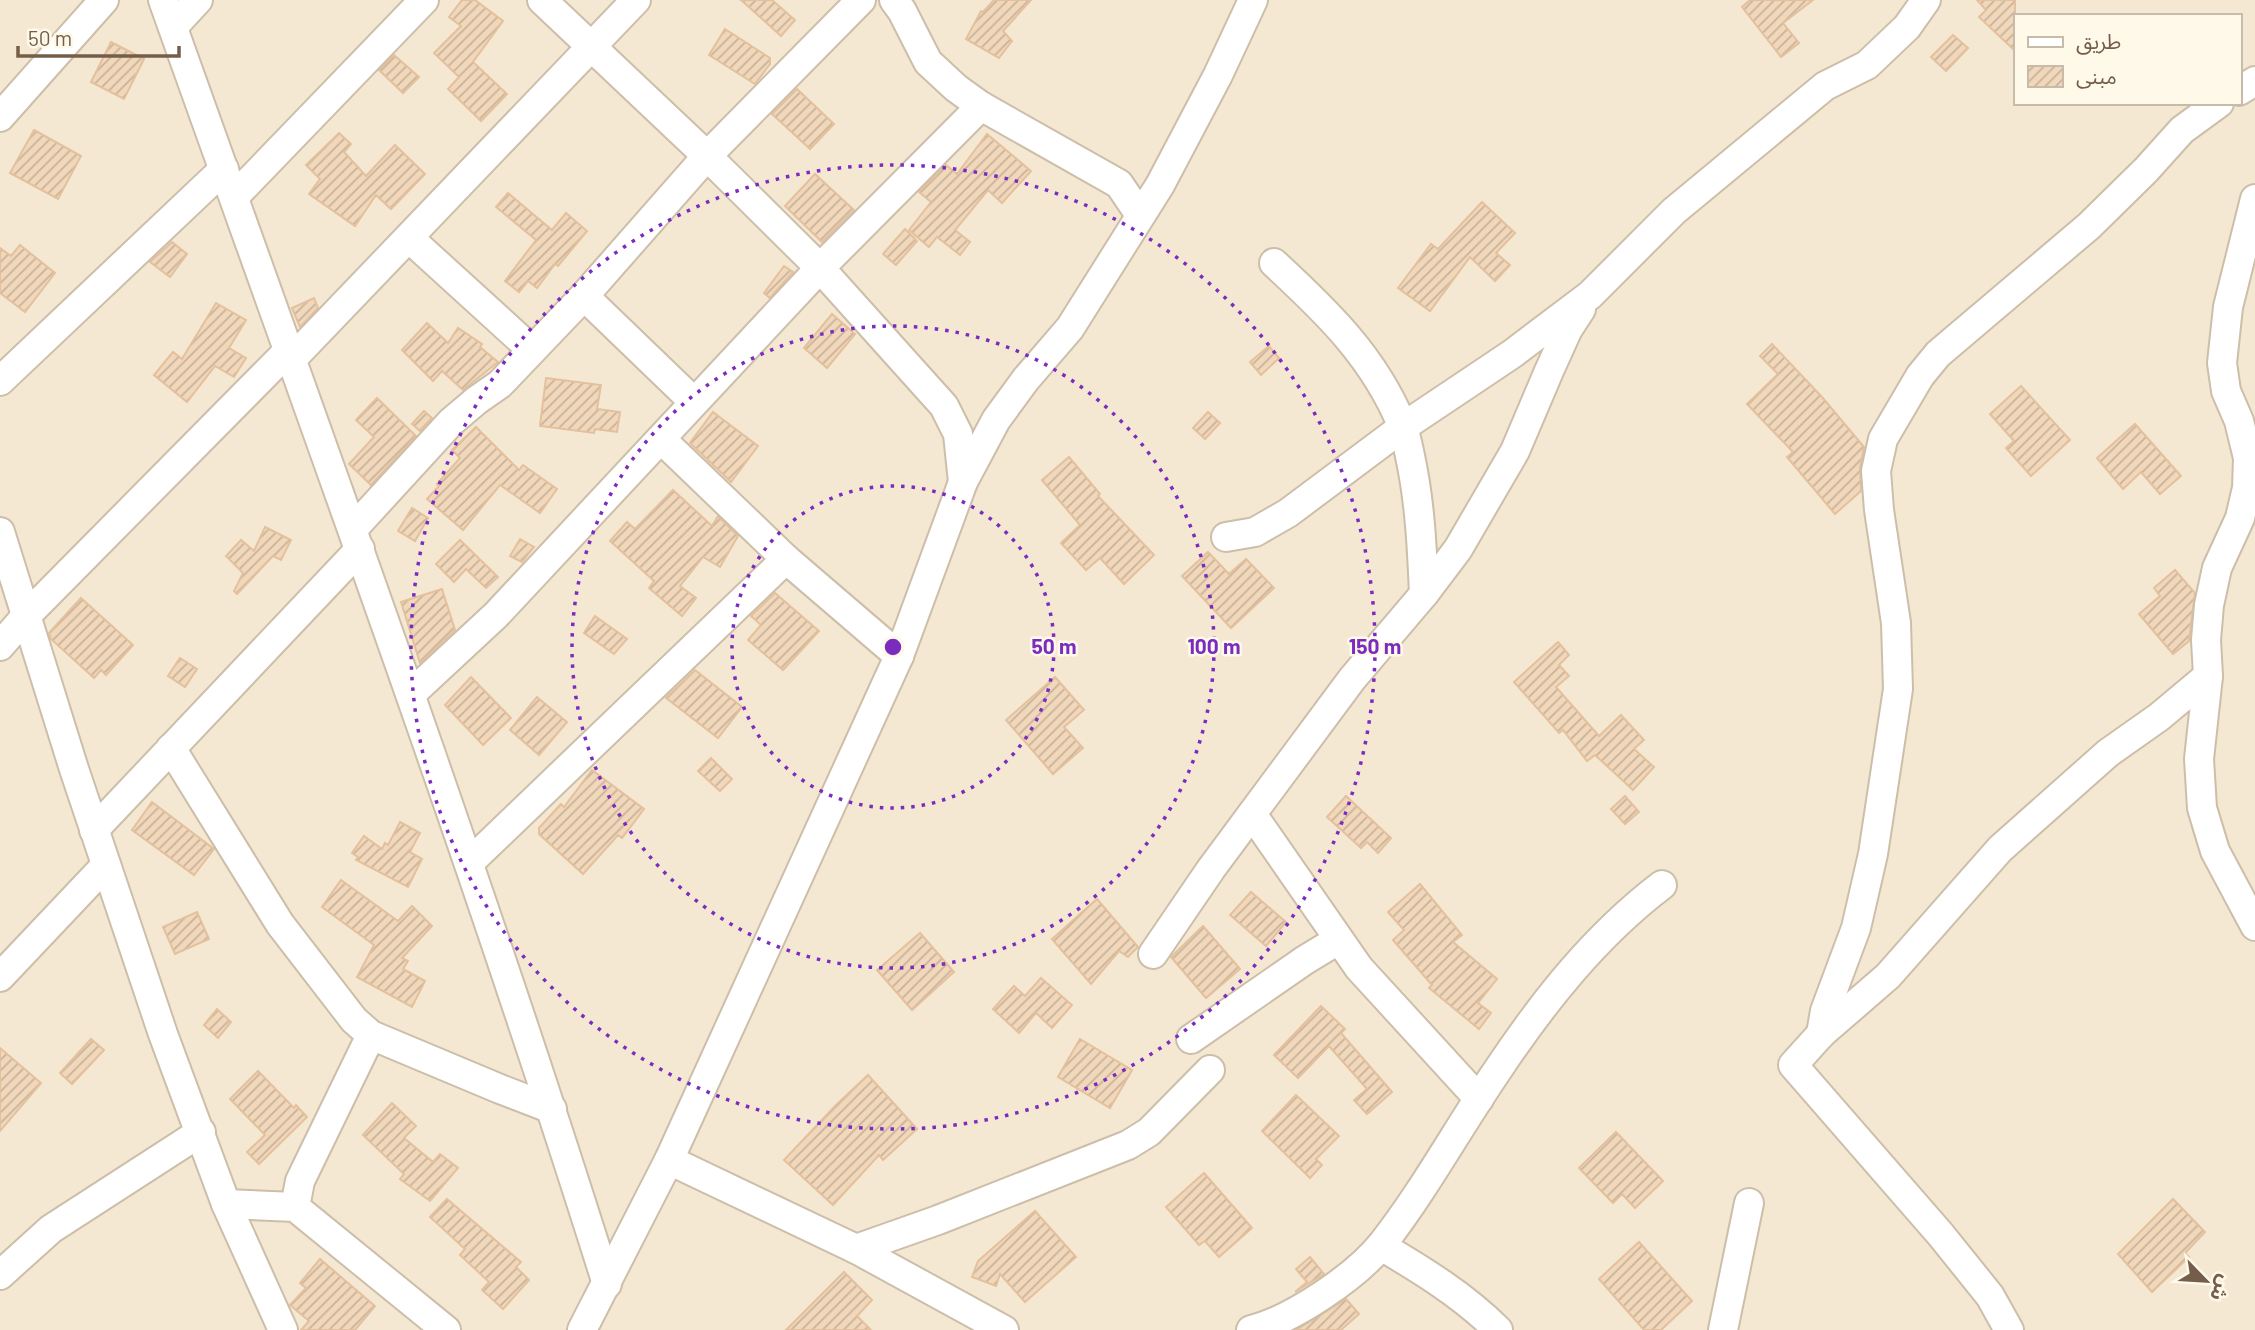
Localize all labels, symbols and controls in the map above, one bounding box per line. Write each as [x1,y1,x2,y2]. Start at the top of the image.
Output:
scale bar [18,14,178,58]
legend [2014,14,2241,105]
text: 50 m [28,25,72,50]
text: طريق [2076,28,2121,55]
text: مبنى [2076,63,2117,89]
text: 50 m [1031,633,1077,658]
text: 100 m [1187,633,1241,658]
text: 150 m [1349,633,1401,658]
centre of rings [881,635,905,659]
north arrow [2171,1246,2241,1316]
text: ش [2206,1272,2238,1305]

